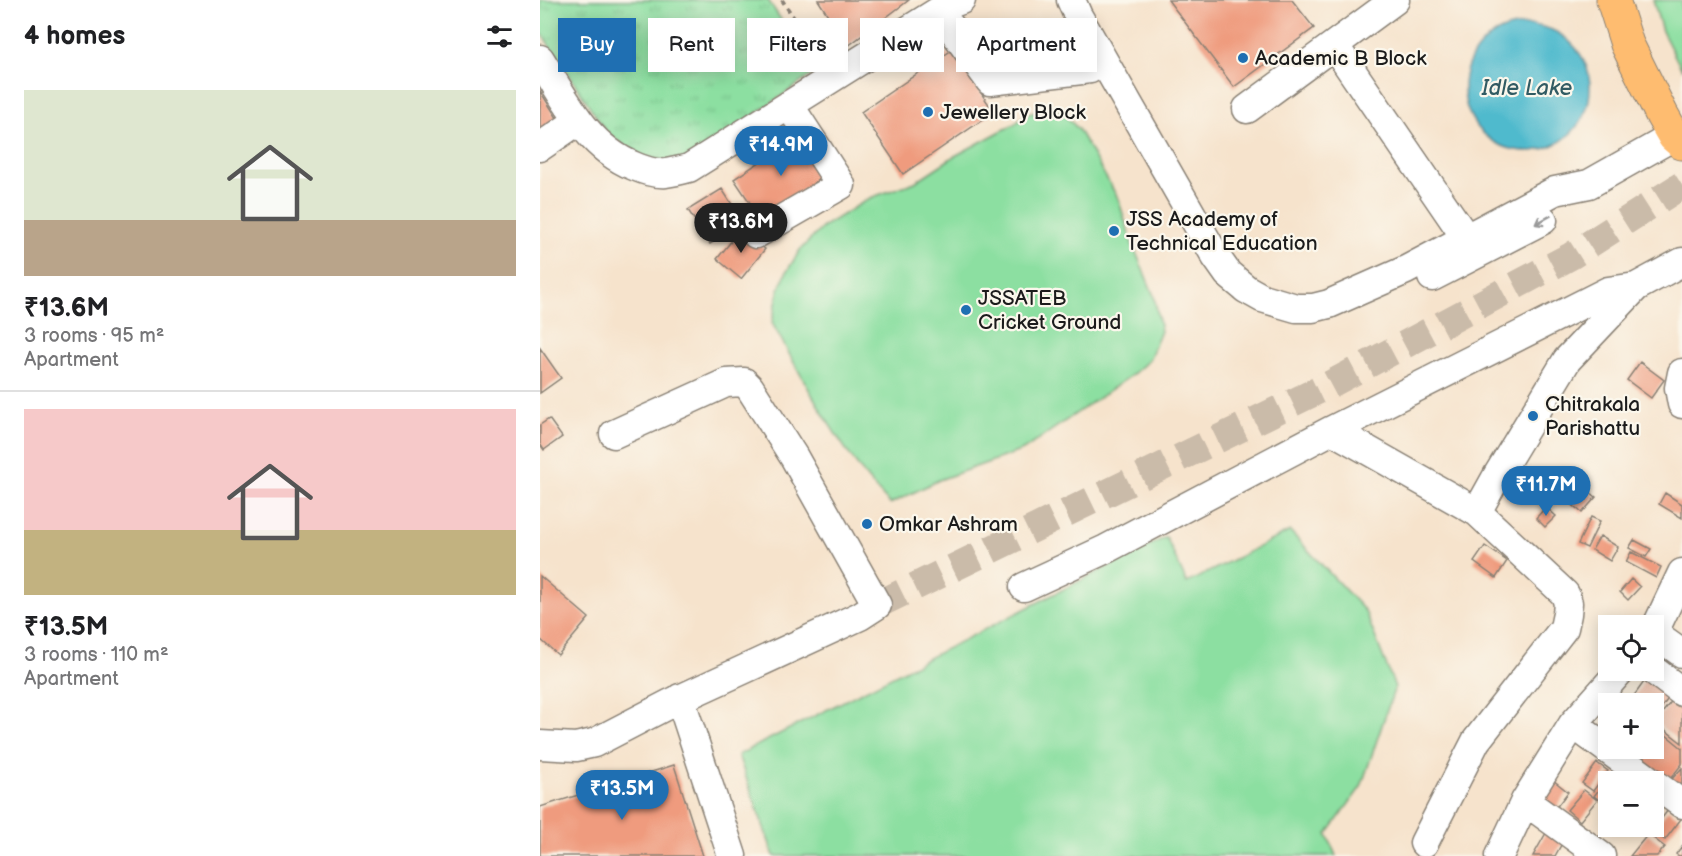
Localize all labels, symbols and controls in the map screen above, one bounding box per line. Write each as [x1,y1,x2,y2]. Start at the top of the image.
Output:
chip: Buy [558,18,636,72]
chip: Rent [648,18,735,72]
chip: Filters [747,18,848,72]
chip: New [860,18,944,72]
chip: Apartment [956,18,1097,72]
icon: filters [483,20,516,53]
text: 4 homes [24,21,125,52]
place label: Academic B Block [1255,46,1427,71]
marker: Academic B Block [1236,51,1250,65]
water label: Idle Lake [1481,75,1572,102]
place label: Jewellery Block [940,100,1087,125]
marker: Jewellery Block [921,105,935,119]
pin: ₹14.9M [732,126,830,177]
icon: home [216,129,324,237]
text: ₹14.9M [749,133,814,157]
pin: ₹13.6M [692,203,790,254]
place label: JSS Academy of Technical Education [1126,207,1318,256]
text: ₹13.6M [708,210,774,234]
one-way arrow [1535,215,1553,226]
marker: JSS Academy of Technical Education [1107,224,1121,238]
place label: JSSATEB Cricket Ground [978,286,1121,335]
text: ₹13.6M [24,293,109,324]
marker: JSSATEB Cricket Ground [959,303,973,317]
text: 3 rooms · 95 m² [24,324,164,348]
text: Apartment [24,348,119,372]
place label: Chitrakala Parishattu [1545,392,1640,441]
marker: Chitrakala Parishattu [1526,409,1540,423]
icon: home [216,448,324,556]
pin: ₹11.7M [1497,466,1595,517]
text: ₹11.7M [1516,473,1576,497]
place label: Omkar Ashram [879,512,1018,537]
marker: Omkar Ashram [860,517,874,531]
text: ₹13.5M [24,612,108,643]
map controls [1598,615,1664,837]
button: locate [1598,615,1664,681]
text: 3 rooms · 110 m² [24,643,169,667]
text: Apartment [24,667,119,691]
button: + [1598,693,1664,759]
pin: ₹13.5M [573,770,671,821]
button: − [1598,771,1664,837]
text: ₹13.5M [590,777,654,801]

